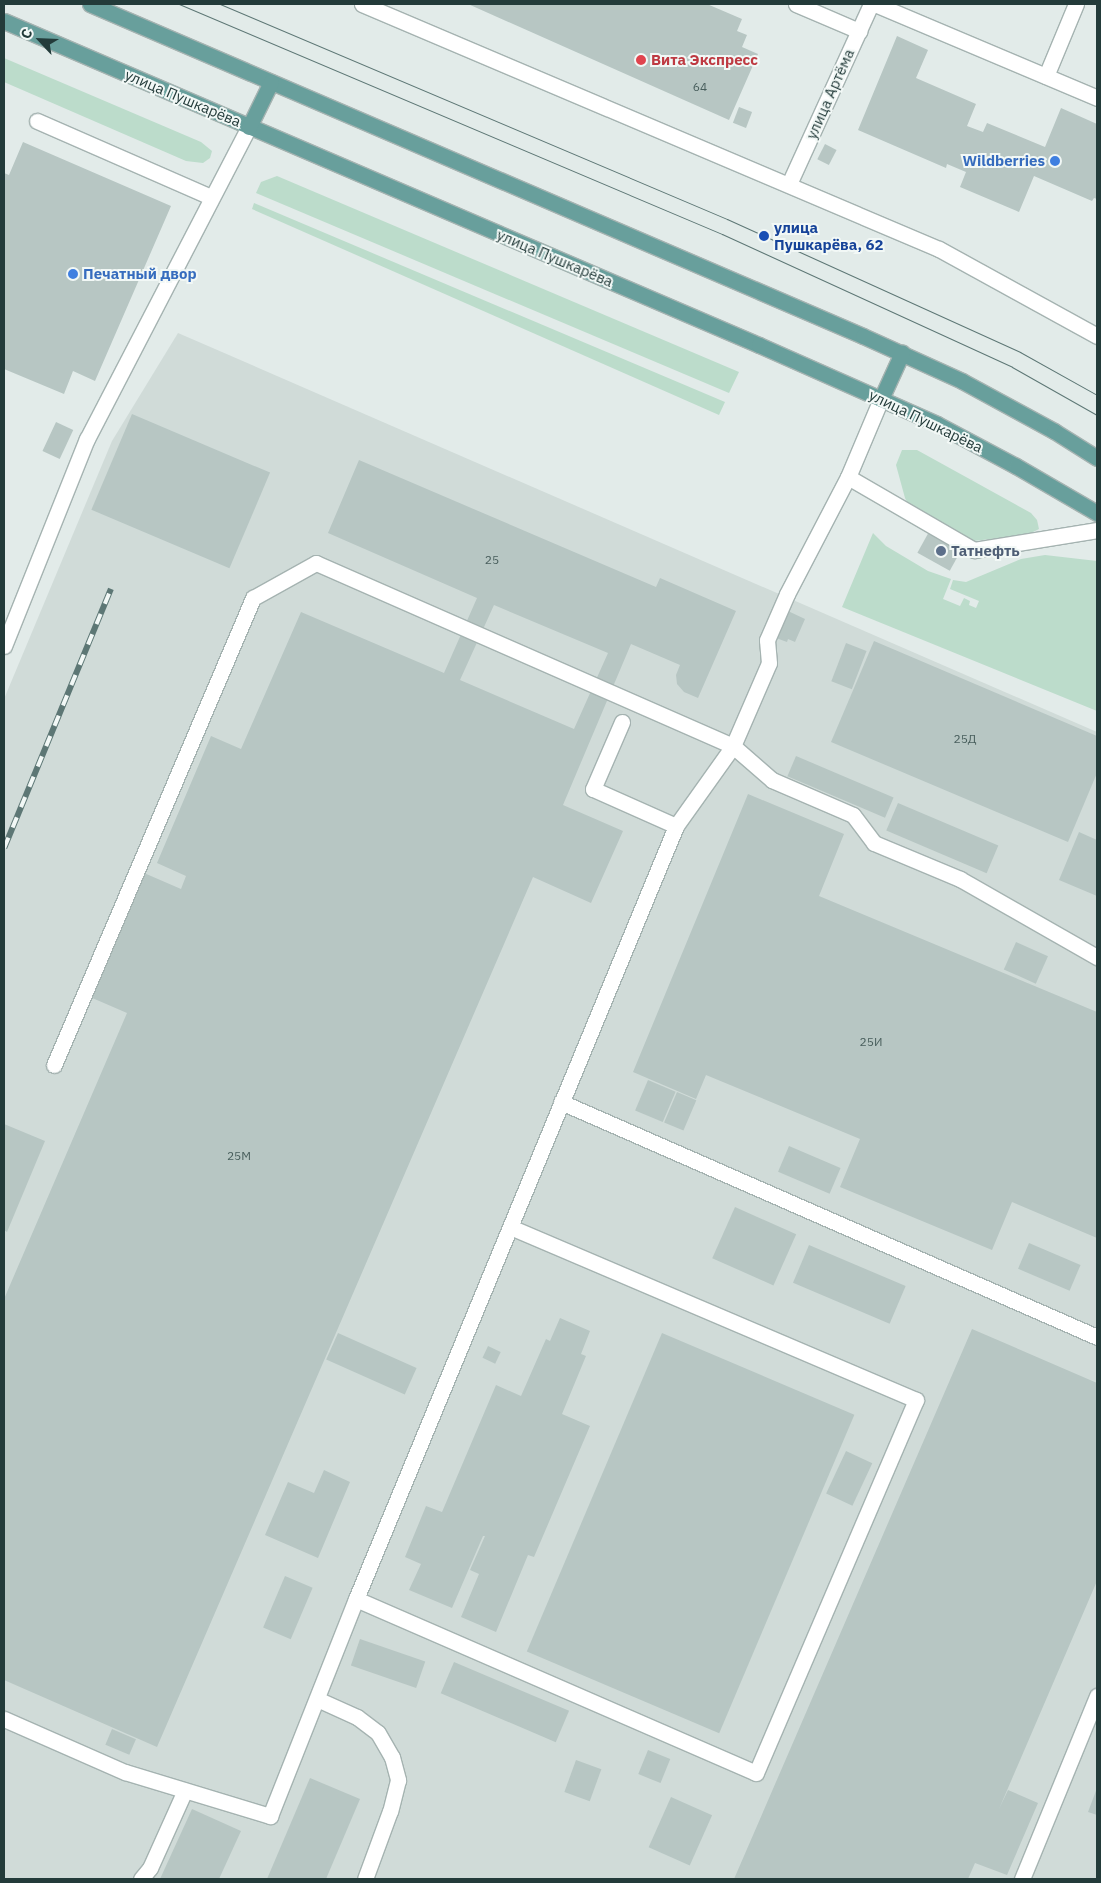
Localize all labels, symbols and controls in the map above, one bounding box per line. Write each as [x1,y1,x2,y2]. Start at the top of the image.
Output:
north arrow [15,15,65,65]
text: С [16,26,36,42]
street label: улица Артёма [802,46,858,142]
place label: Вита Экспресс [651,51,758,69]
marker: Вита Экспресс [635,54,647,66]
street label: улица Пушкарёва [122,65,244,131]
house number: 64 [693,80,707,94]
place label: Wildberries [963,152,1045,170]
marker: Wildberries [1049,155,1061,167]
place label: улица Пушкарёва, 62 [774,218,884,253]
street label: улица Пушкарёва [494,225,616,291]
marker: улица Пушкарёва, 62 [758,230,770,242]
place label: Печатный двор [83,265,197,283]
marker: Печатный двор [67,268,79,280]
street label: улица Пушкарёва [866,386,986,456]
place label: Татнефть [951,542,1020,560]
marker: Татнефть [935,545,947,557]
house number: 25 [485,553,499,567]
house number: 25Д [953,732,977,746]
house number: 25И [860,1035,882,1049]
house number: 25М [227,1149,251,1163]

